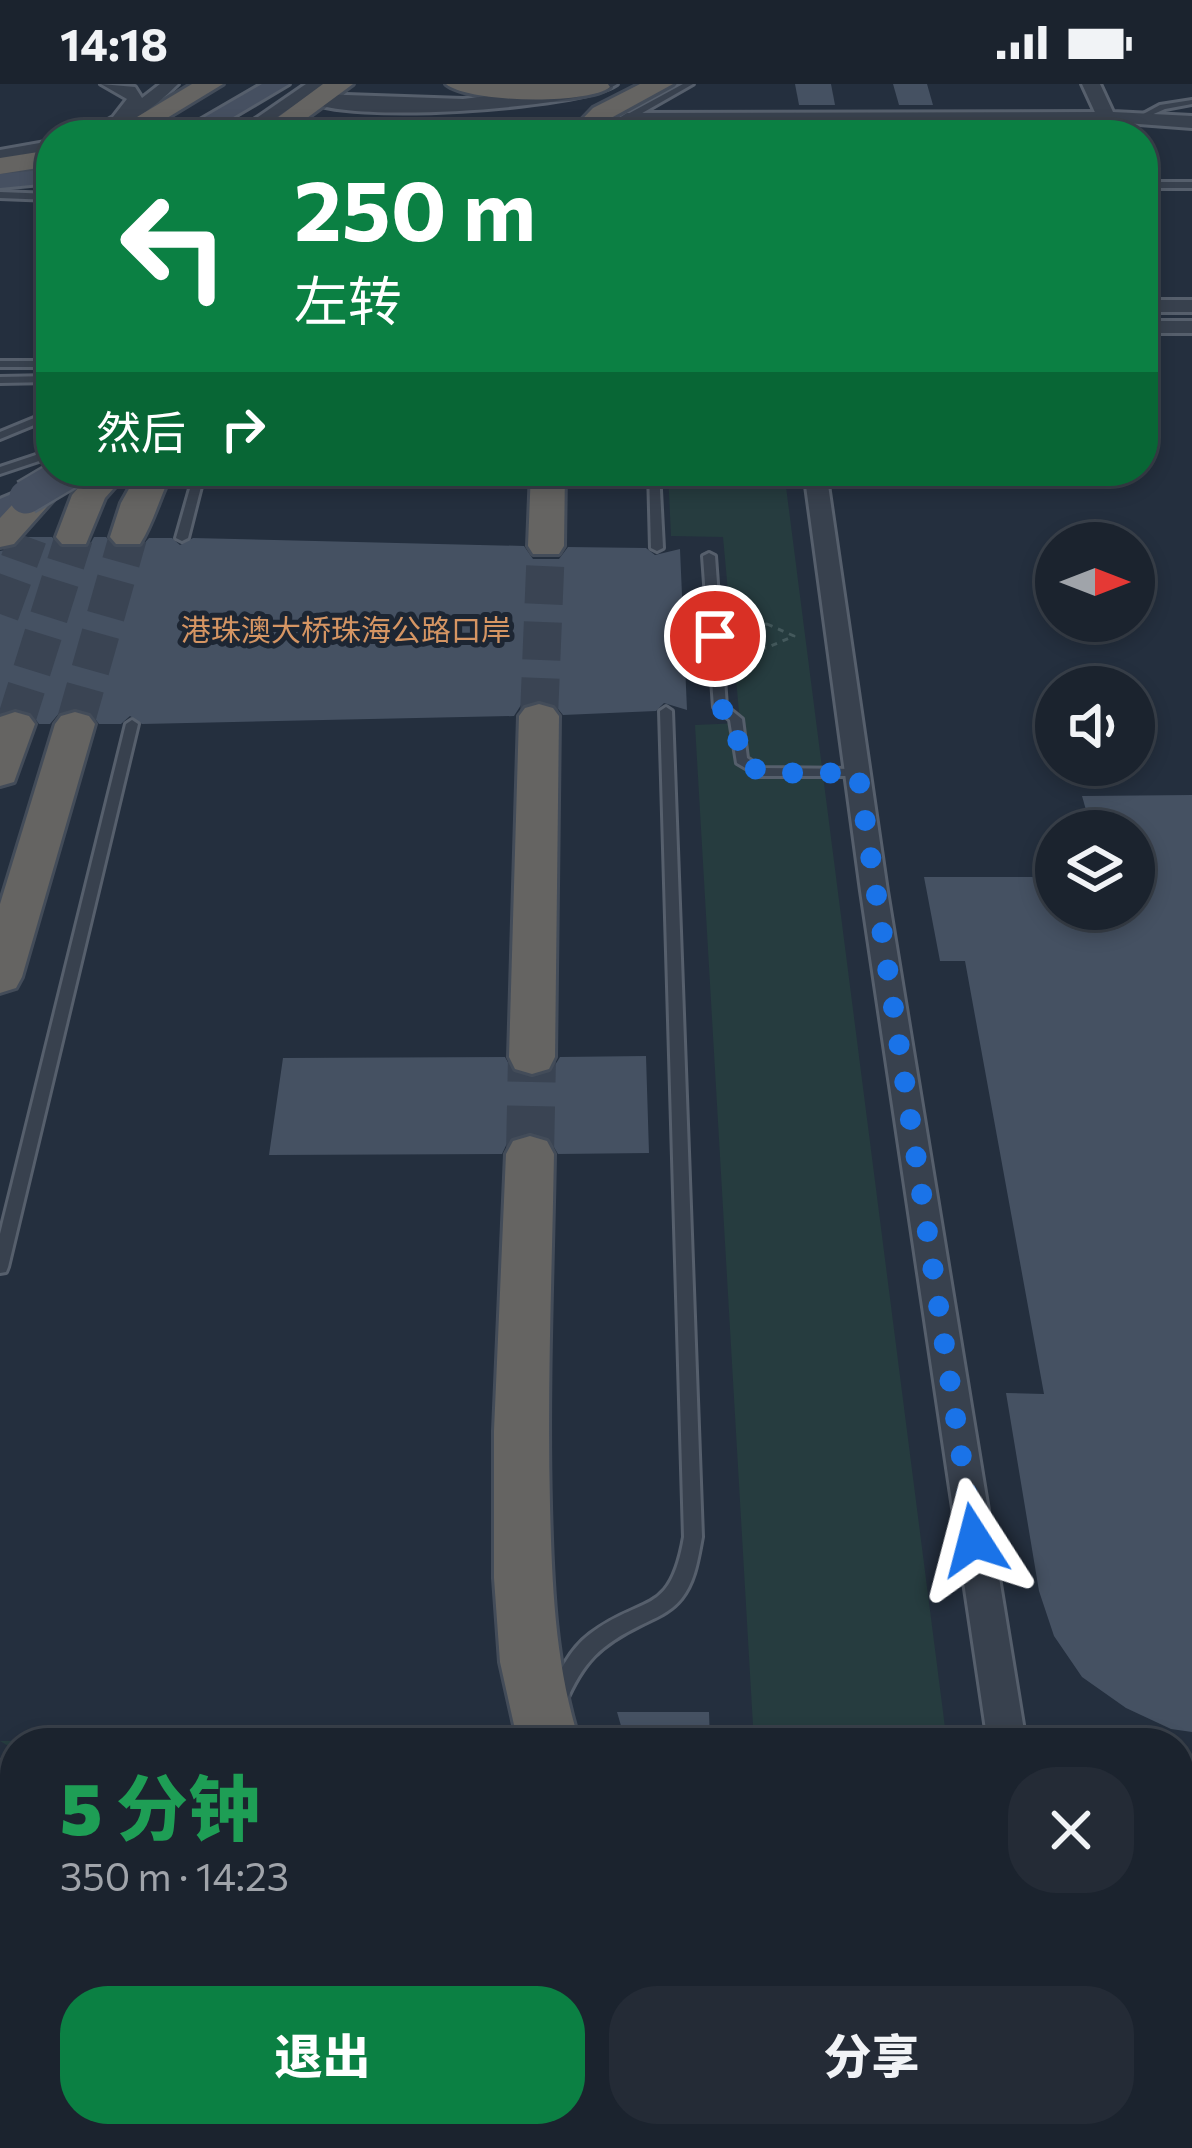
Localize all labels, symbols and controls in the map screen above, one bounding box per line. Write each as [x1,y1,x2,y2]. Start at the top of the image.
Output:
text: 14:18 [60,15,168,70]
text: 250 m [294,156,536,258]
icon: left [96,168,252,324]
text: 左转 [294,266,402,332]
icon: right [210,396,276,462]
text: 然后 [96,403,186,458]
north arrow [1035,522,1155,642]
map controls [1035,522,1155,930]
pin [664,585,766,687]
icon: arrive [682,603,748,669]
district label: 港珠澳大桥珠海公路口岸 [181,610,511,647]
button: sound [1035,666,1155,786]
button: layers [1035,810,1155,930]
position arrow [911,1477,1037,1603]
text: 5 分钟 [60,1762,260,1850]
button: close [1008,1767,1134,1893]
text: 350 m · 14:23 [60,1851,289,1899]
button: 退出 [60,1986,585,2124]
button: 分享 [609,1986,1134,2124]

